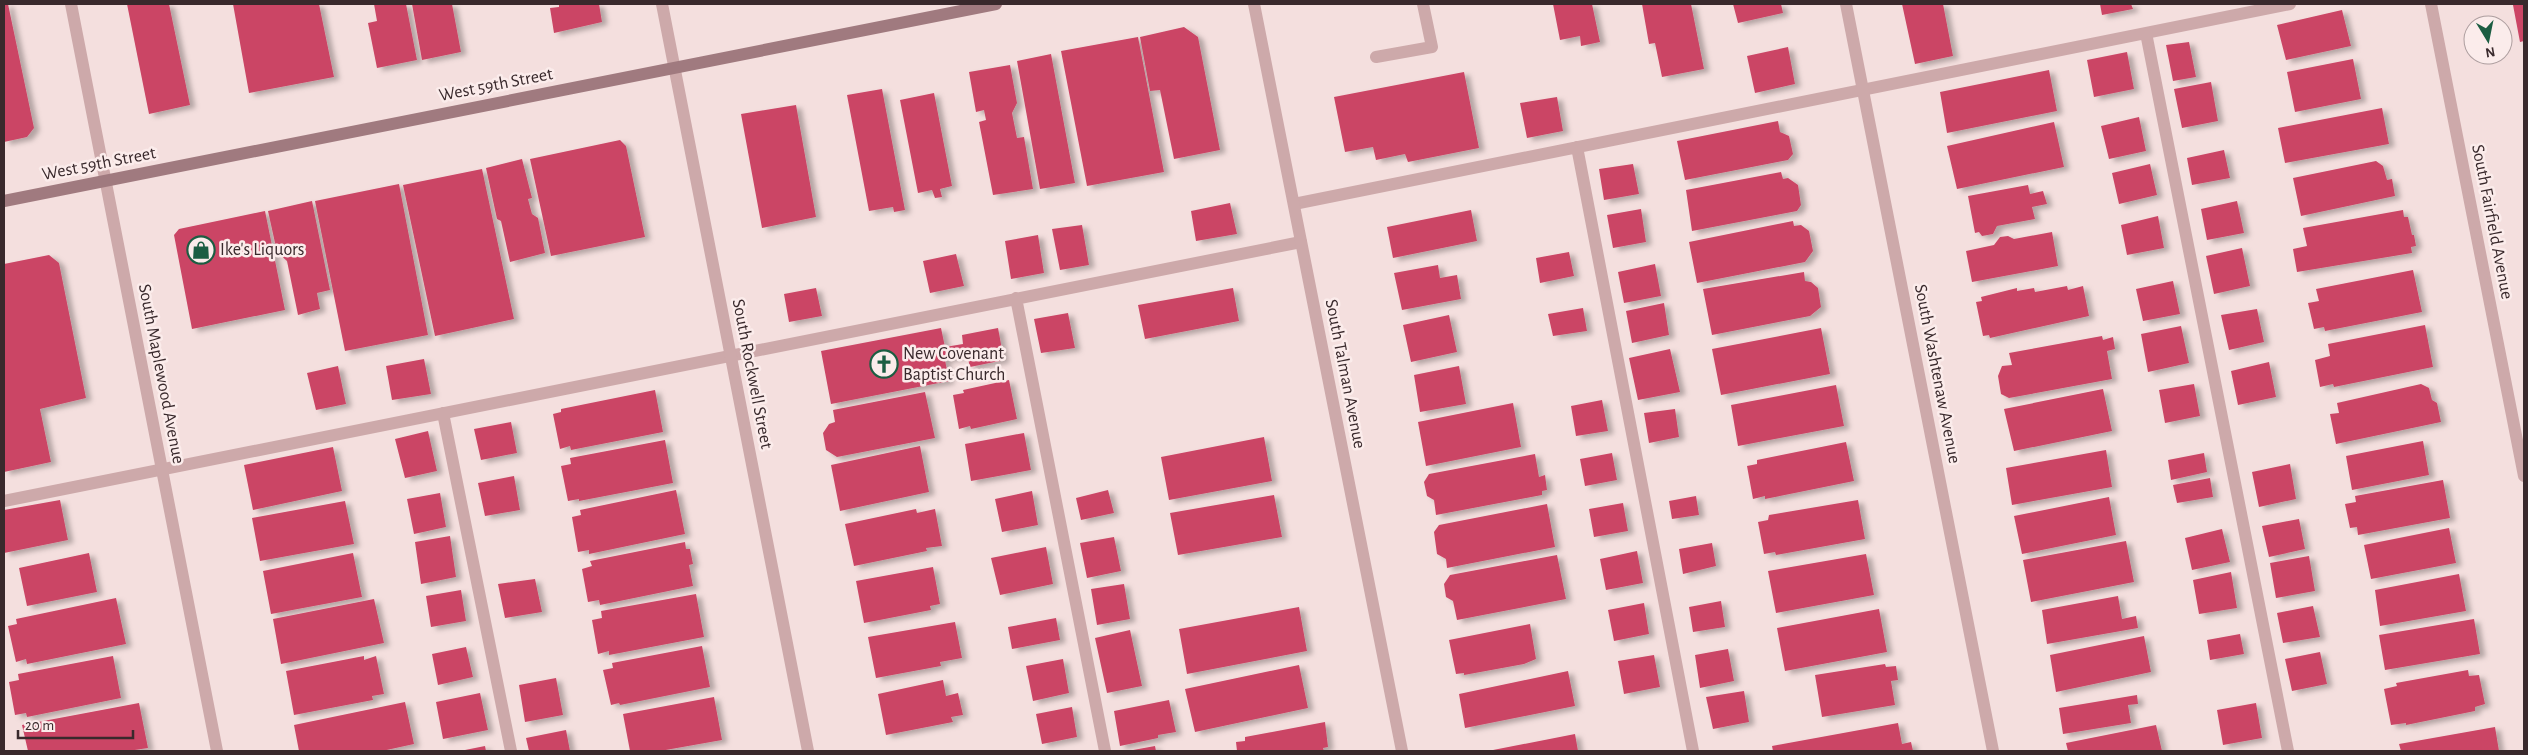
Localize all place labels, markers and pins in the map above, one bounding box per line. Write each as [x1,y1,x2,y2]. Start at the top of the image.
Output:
shop icon: Ike's Liquors [186,235,216,265]
place label: Ike's Liquors [220,241,305,259]
place label: New Covenant Baptist Church [903,345,1005,384]
church icon: New Covenant Baptist Church [869,349,899,379]

